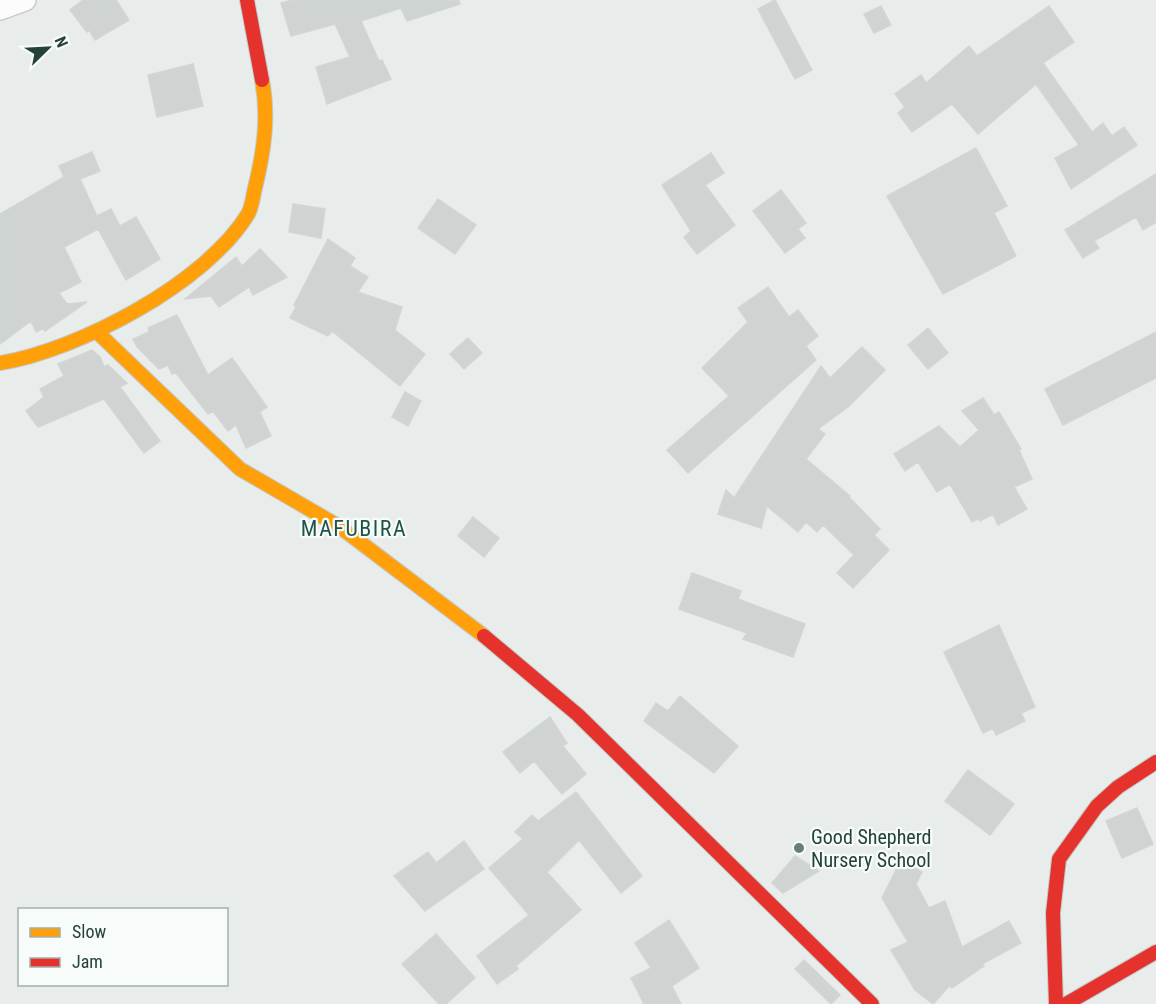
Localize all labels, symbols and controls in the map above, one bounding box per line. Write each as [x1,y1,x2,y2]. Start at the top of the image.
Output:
north arrow [18,18,78,78]
text: N [51,34,72,50]
district label: MAFUBIRA [301,516,407,541]
place label: Good Shepherd Nursery School [811,825,932,872]
marker: Good Shepherd Nursery School [792,841,806,855]
legend [18,908,228,986]
text: Slow [72,921,107,942]
text: Jam [72,951,103,972]

